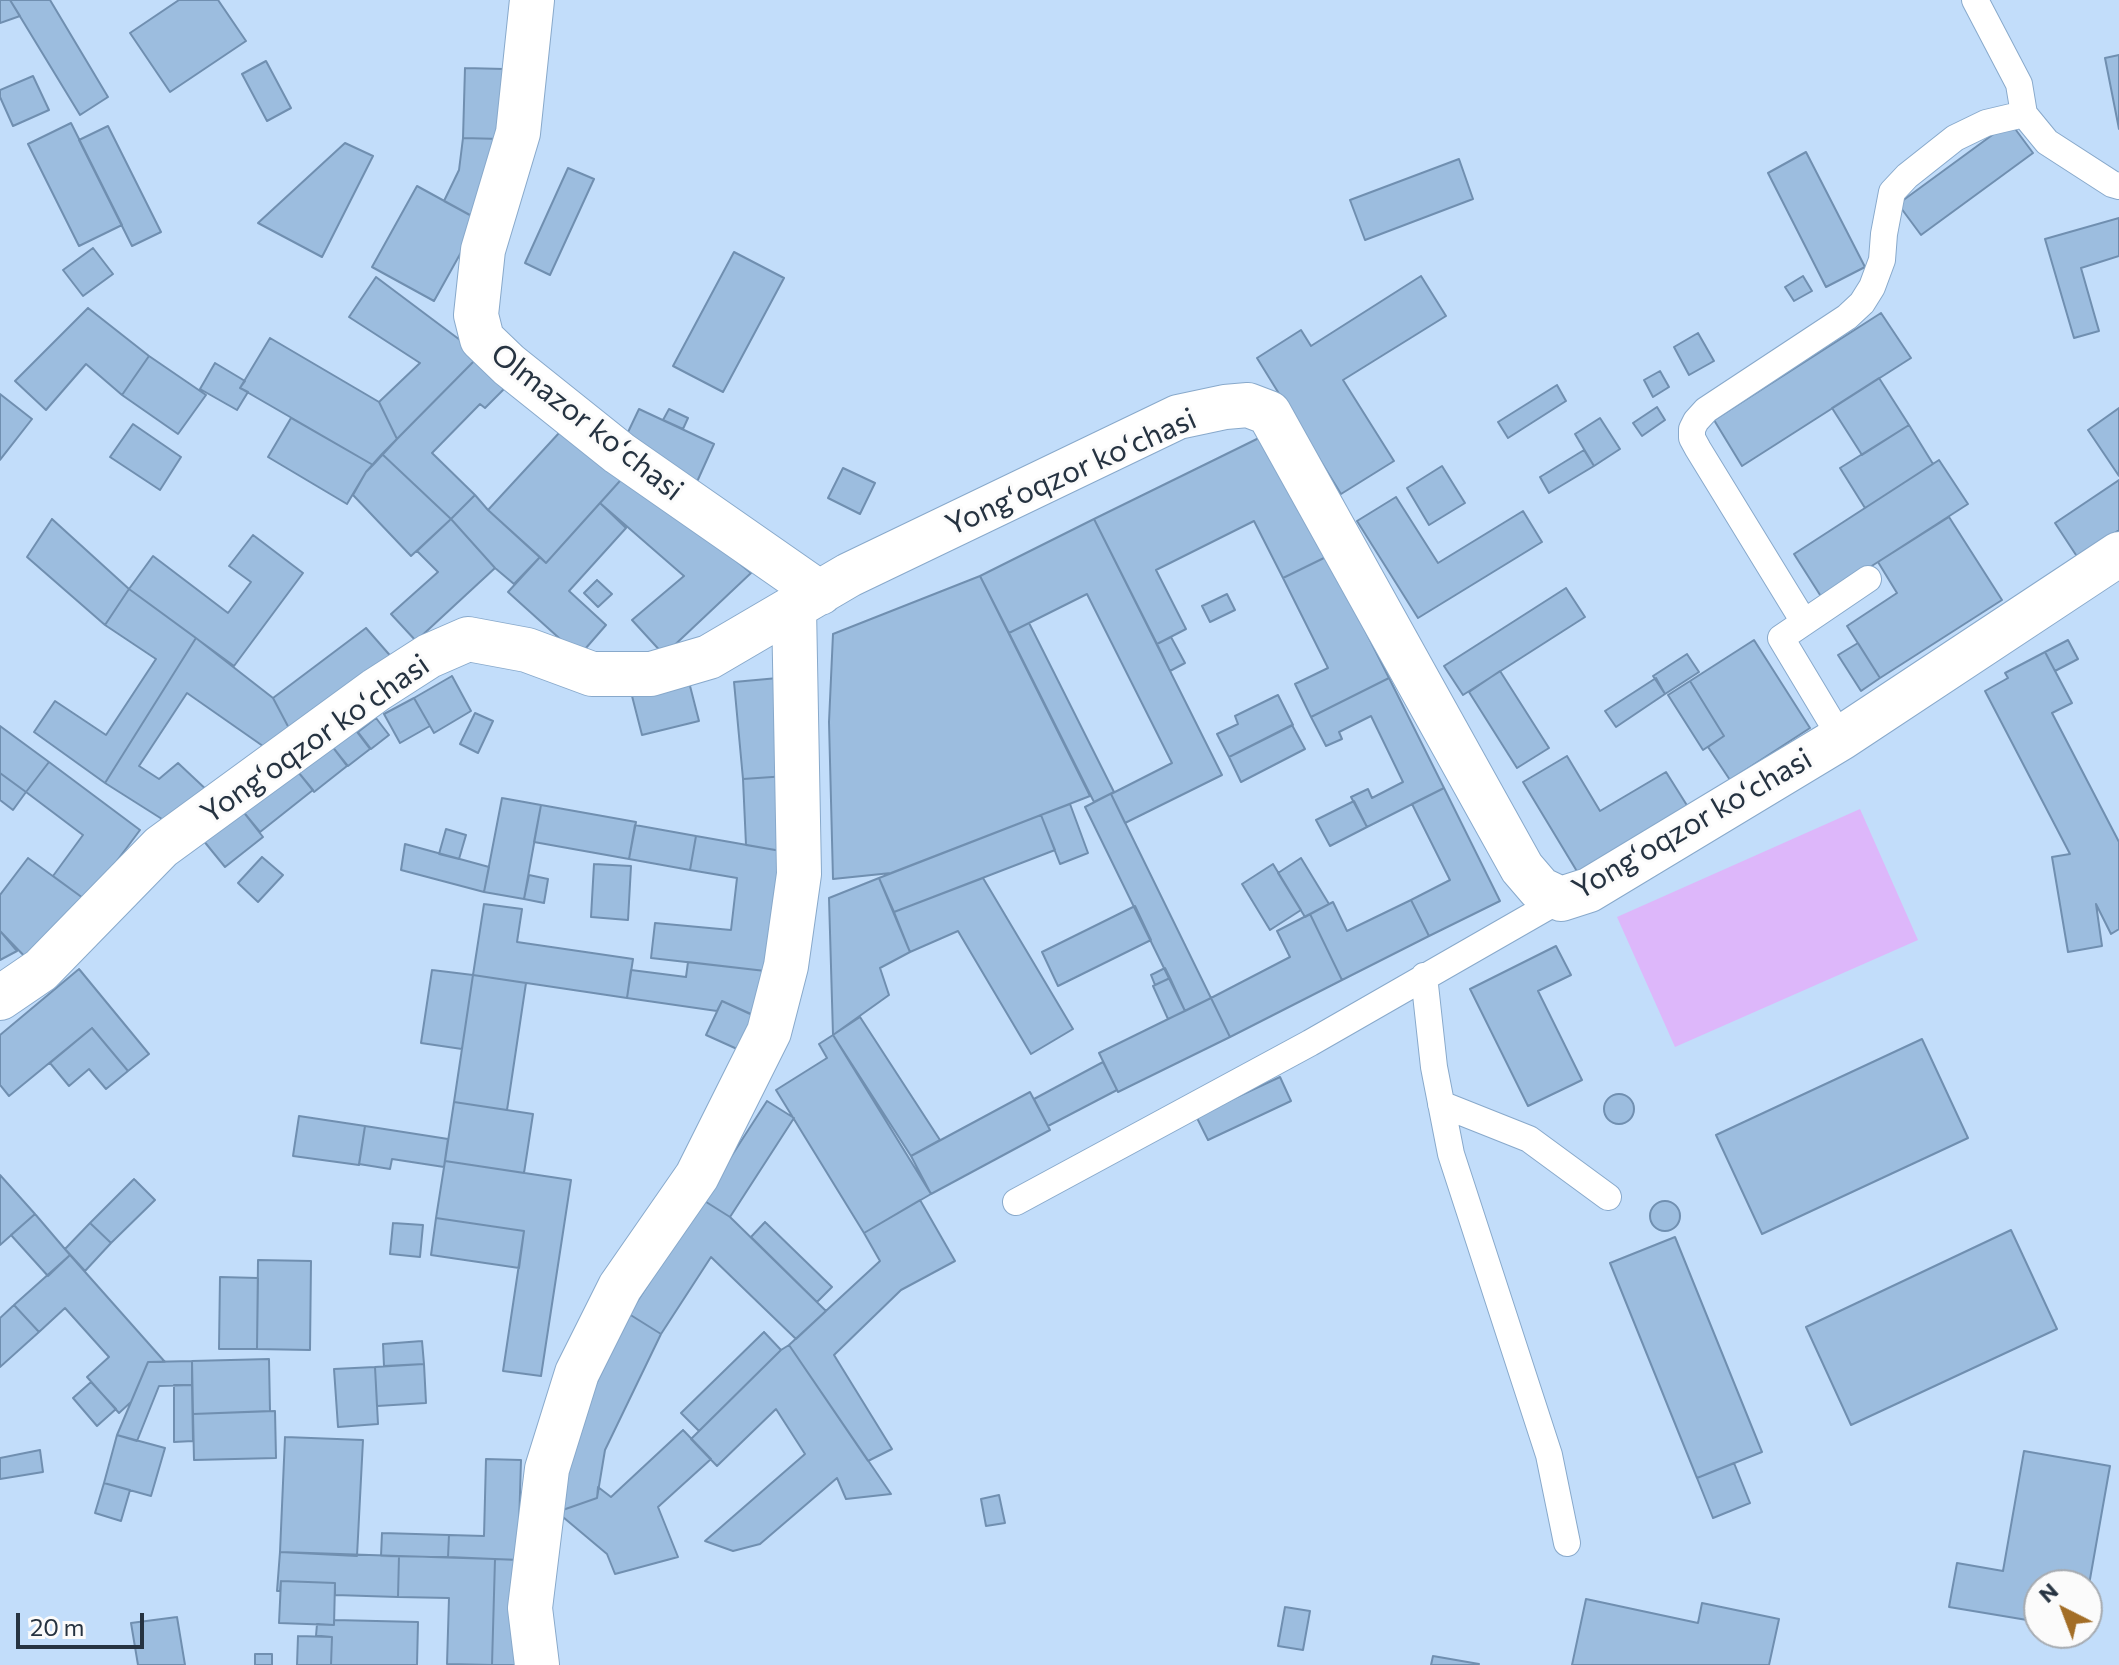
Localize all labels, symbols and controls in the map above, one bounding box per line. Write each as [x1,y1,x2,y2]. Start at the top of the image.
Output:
street label: Olmazor koʻchasi [484,336,690,508]
street label: Yongʻoqzor koʻchasi [940,401,1202,543]
street label: Yongʻoqzor koʻchasi [194,647,436,831]
street label: Yongʻoqzor koʻchasi [1566,741,1818,907]
north arrow [2023,1569,2103,1649]
text: N [2033,1577,2063,1608]
scale bar [20,1597,148,1647]
text: 20 m [30,1612,84,1641]

